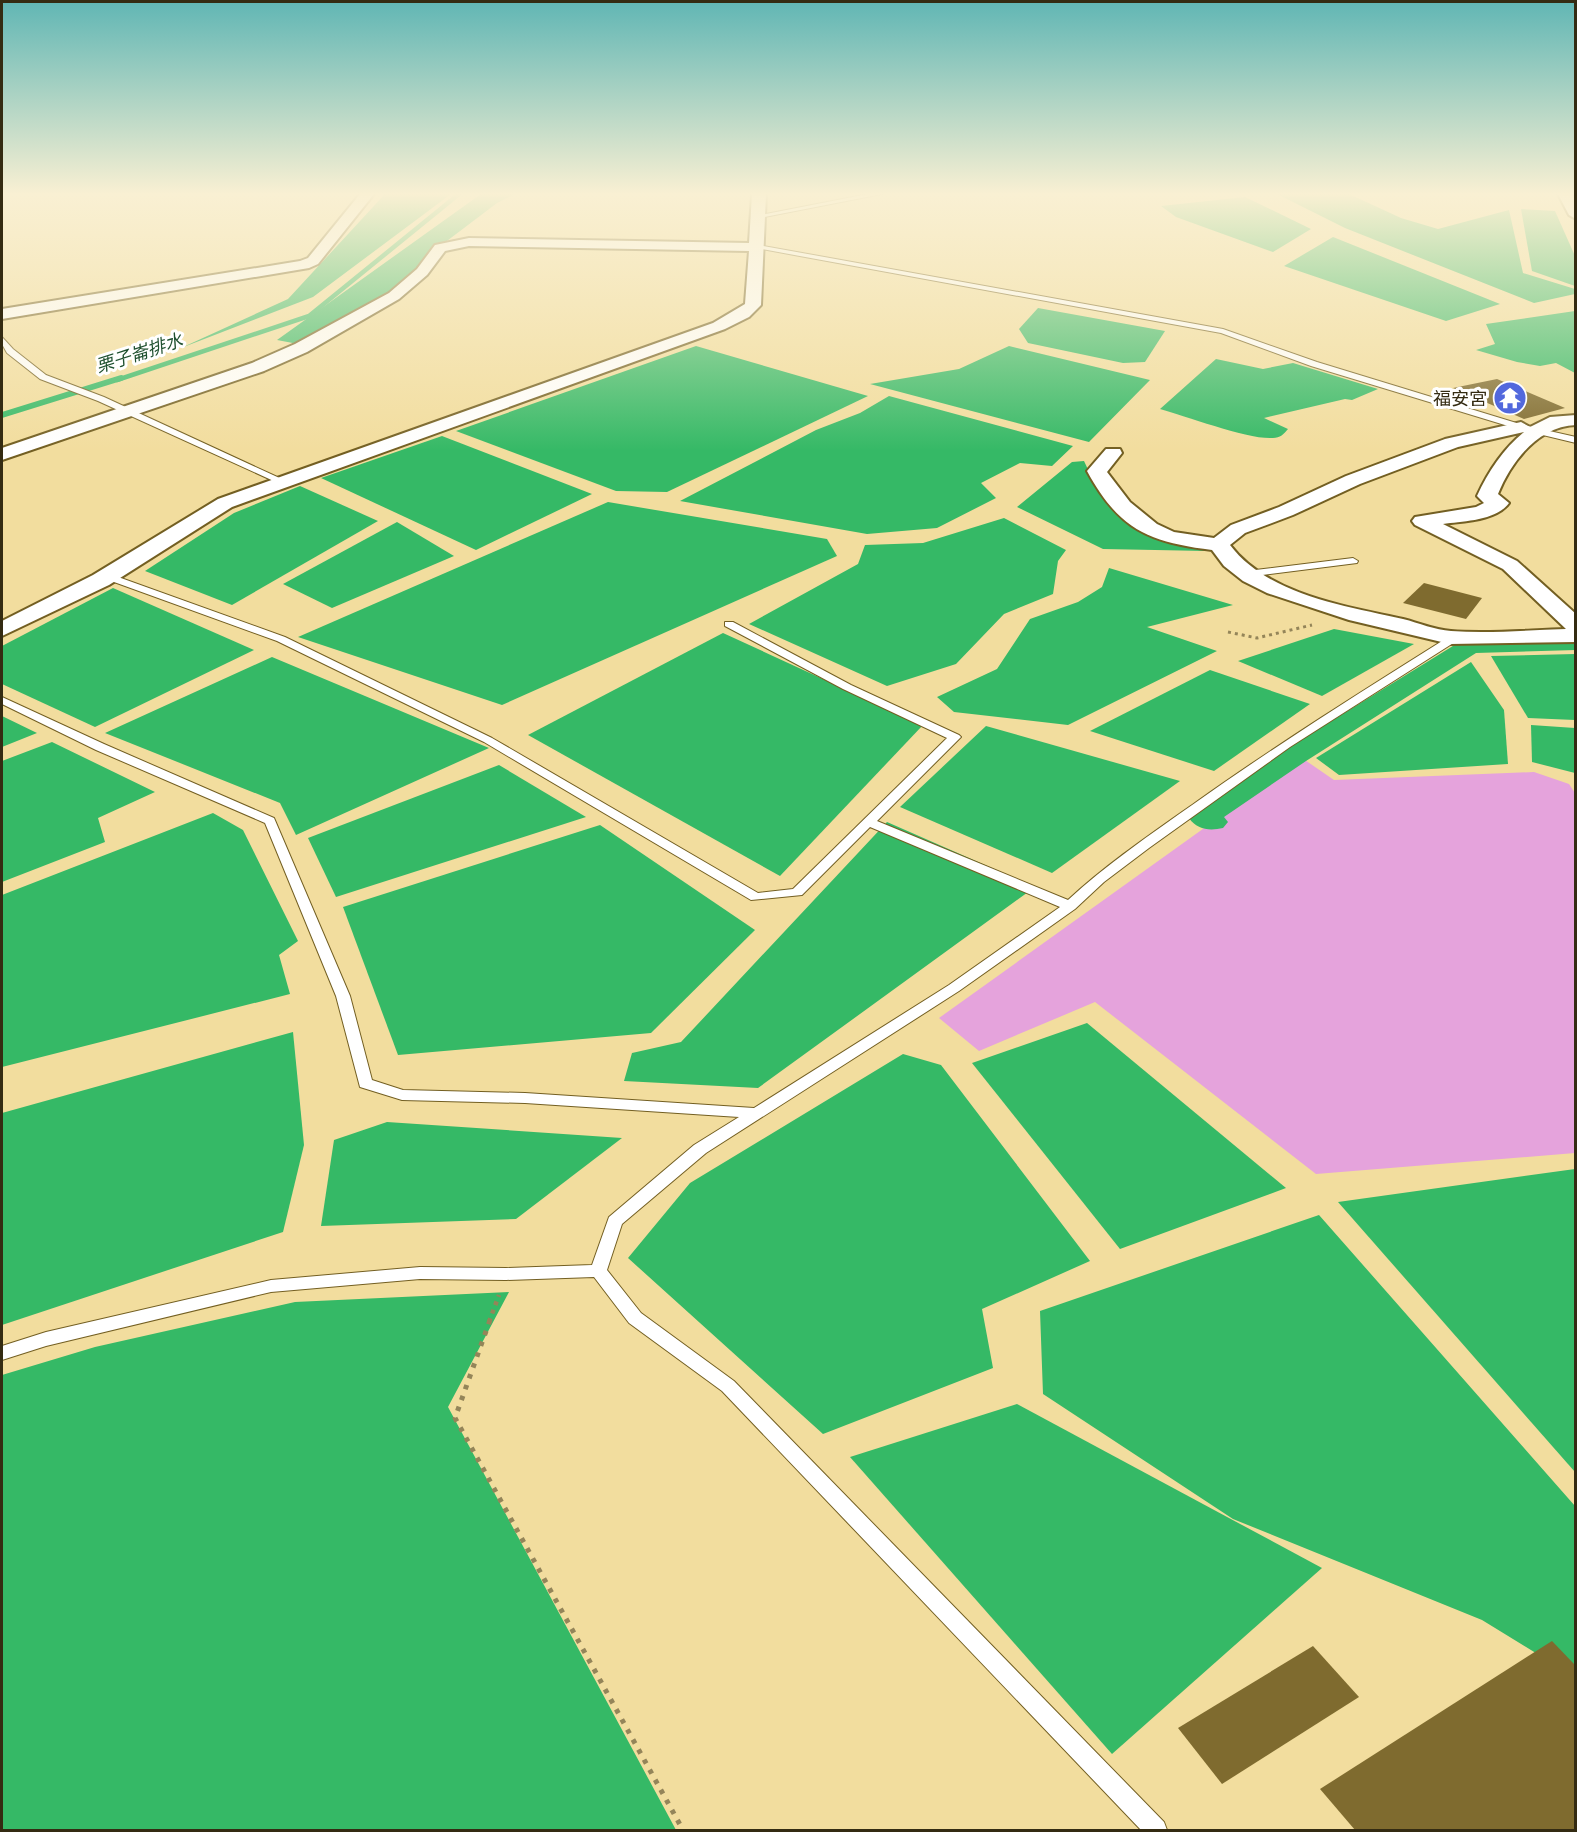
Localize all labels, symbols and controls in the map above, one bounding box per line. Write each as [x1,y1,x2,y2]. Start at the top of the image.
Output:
water label: 栗子崙排水 [93,328,186,378]
temple icon: 福安宮 [1492,380,1528,416]
place label: 福安宮 [1433,387,1487,410]

